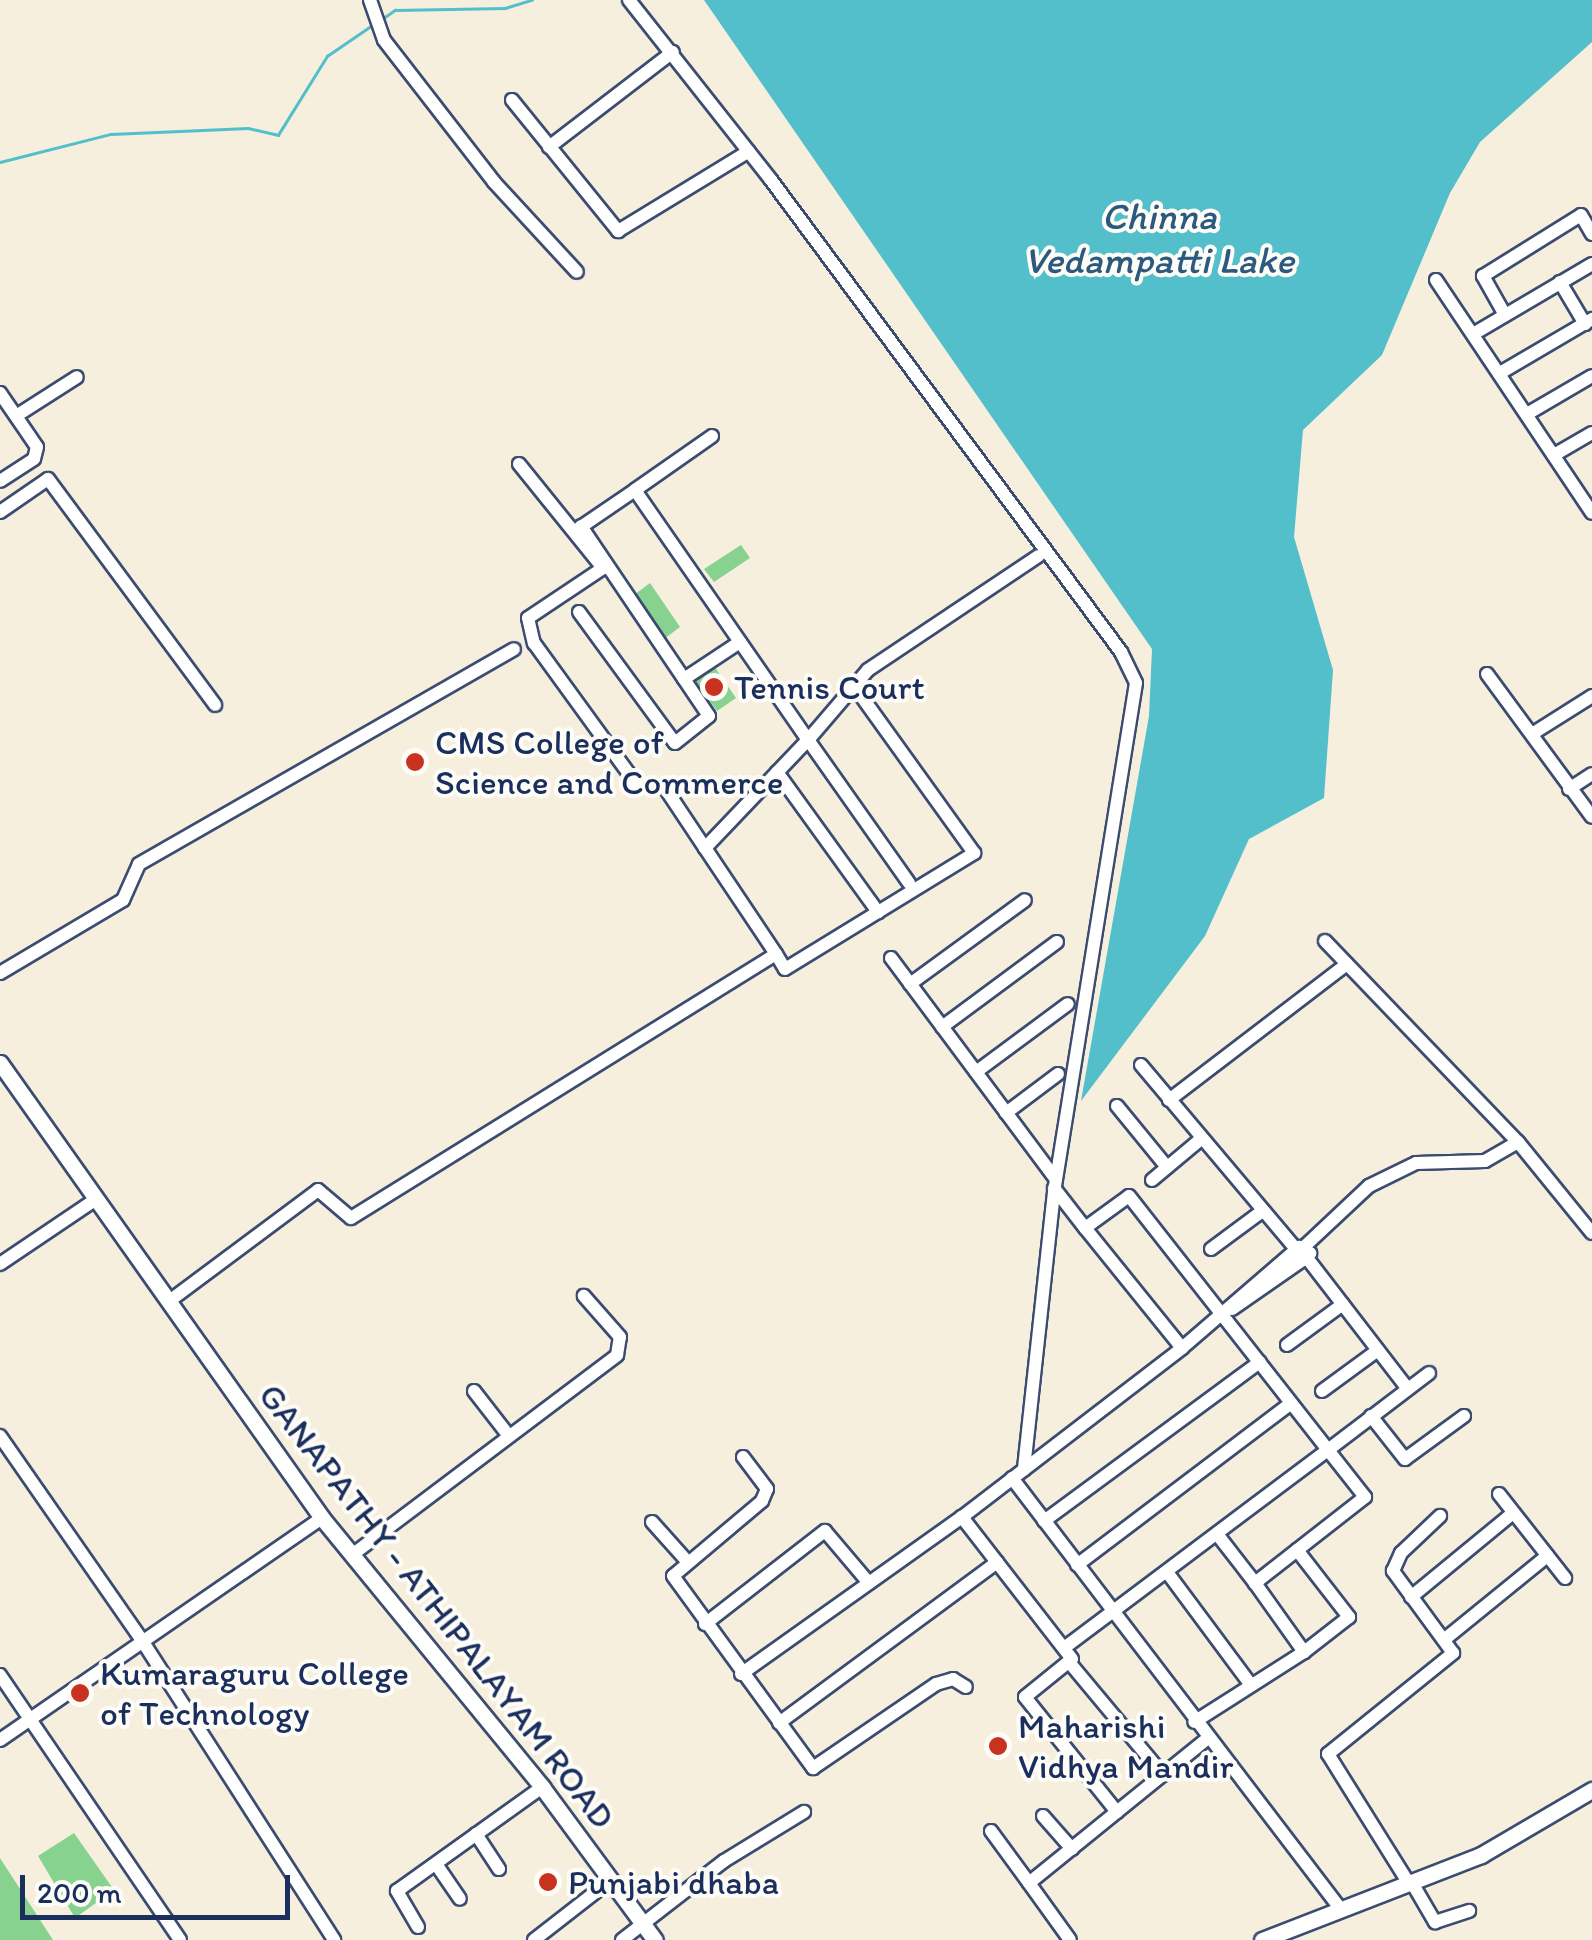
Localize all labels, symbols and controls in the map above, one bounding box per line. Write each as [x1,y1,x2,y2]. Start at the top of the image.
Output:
water label: Chinna Vedampatti Lake [1023,194,1295,284]
place label: Tennis Court [734,666,924,708]
marker: Tennis Court [703,676,725,698]
place label: CMS College of Science and Commerce [435,721,783,803]
marker: CMS College of Science and Commerce [404,751,426,773]
street label: GANAPATHY - ATHIPALAYAM ROAD [250,1375,624,1837]
place label: Kumaraguru College of Technology [100,1652,409,1734]
marker: Kumaraguru College of Technology [69,1682,91,1704]
place label: Maharishi Vidhya Mandir [1018,1705,1234,1787]
marker: Maharishi Vidhya Mandir [987,1735,1009,1757]
scale bar [25,1855,295,1917]
place label: Punjabi dhaba [568,1861,779,1903]
marker: Punjabi dhaba [537,1871,559,1893]
text: 200 m [37,1874,122,1911]

